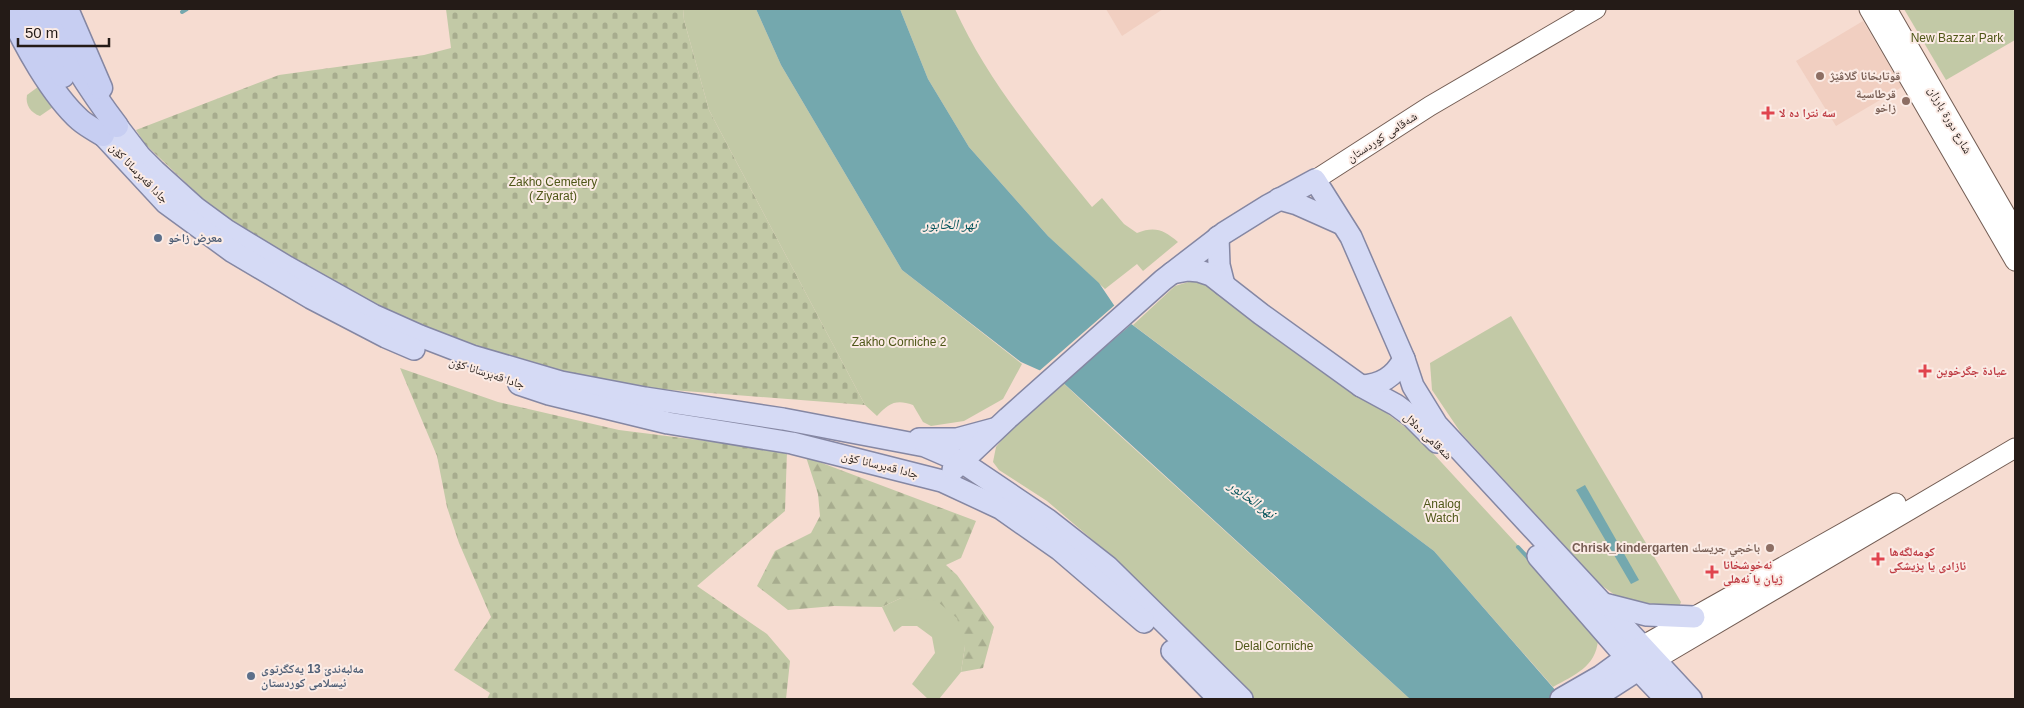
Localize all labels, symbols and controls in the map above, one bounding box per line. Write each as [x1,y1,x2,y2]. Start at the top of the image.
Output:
scale bar [18,15,109,47]
text: 50 m [25,24,58,41]
park label: New Bazzar Park [1911,31,2004,45]
place label: قوتابخانا گلاڤێژ [1829,69,1900,83]
marker: قوتابخانا گلاڤێژ [1814,70,1826,82]
street label: شارع دورة بارزان [1924,84,1975,157]
place label: قرطاسية زاخو [1856,87,1896,115]
marker: قرطاسية زاخو [1900,95,1912,107]
marker: سه نترا ده لا [1761,106,1775,120]
place label: سه نترا ده لا [1779,106,1836,120]
street label: شەقامی کوردستان [1344,109,1420,165]
street label: جادا قەبرسانا کۆن [106,140,172,207]
park label: Zakho Cemetery ( Ziyarat) [509,175,597,203]
water label: نهر الخابور [922,216,979,232]
place label: معرض زاخو [168,231,223,246]
marker: معرض زاخو [152,232,164,244]
park label: Zakho Corniche 2 [852,335,947,349]
street label: جادا قەبرسانا کۆن [447,354,527,392]
marker: عيادة جگرخوين [1918,364,1932,378]
place label: عيادة جگرخوين [1936,364,2007,379]
street label: شەقامی دەلال [1401,410,1455,463]
street label: جادا قەبرسانا کۆن [840,449,920,482]
water label: نهر الخابور [1225,476,1280,523]
park label: Analog Watch [1423,497,1461,525]
place label: Chrisk_kindergarten باخجي جريسك [1572,541,1760,558]
marker: Chrisk_kindergarten باخجي جريسك [1764,542,1776,554]
place label: کومەلگەھا ئازادی یا پزیشکی [1889,545,1966,574]
marker: کومەلگەھا ئازادی یا پزیشکی [1871,552,1885,566]
place label: نەخوشخانا ژيان يا ئەهلى [1723,558,1783,587]
marker: نەخوشخانا ژيان يا ئەهلى [1705,565,1719,579]
park label: Delal Corniche [1235,639,1314,653]
place label: مەلبەندێ 13 یەکگرتوی ئیسلامی کوردستان [261,662,364,691]
marker: مەلبەندێ 13 یەکگرتوی ئیسلامی کوردستان [245,670,257,682]

